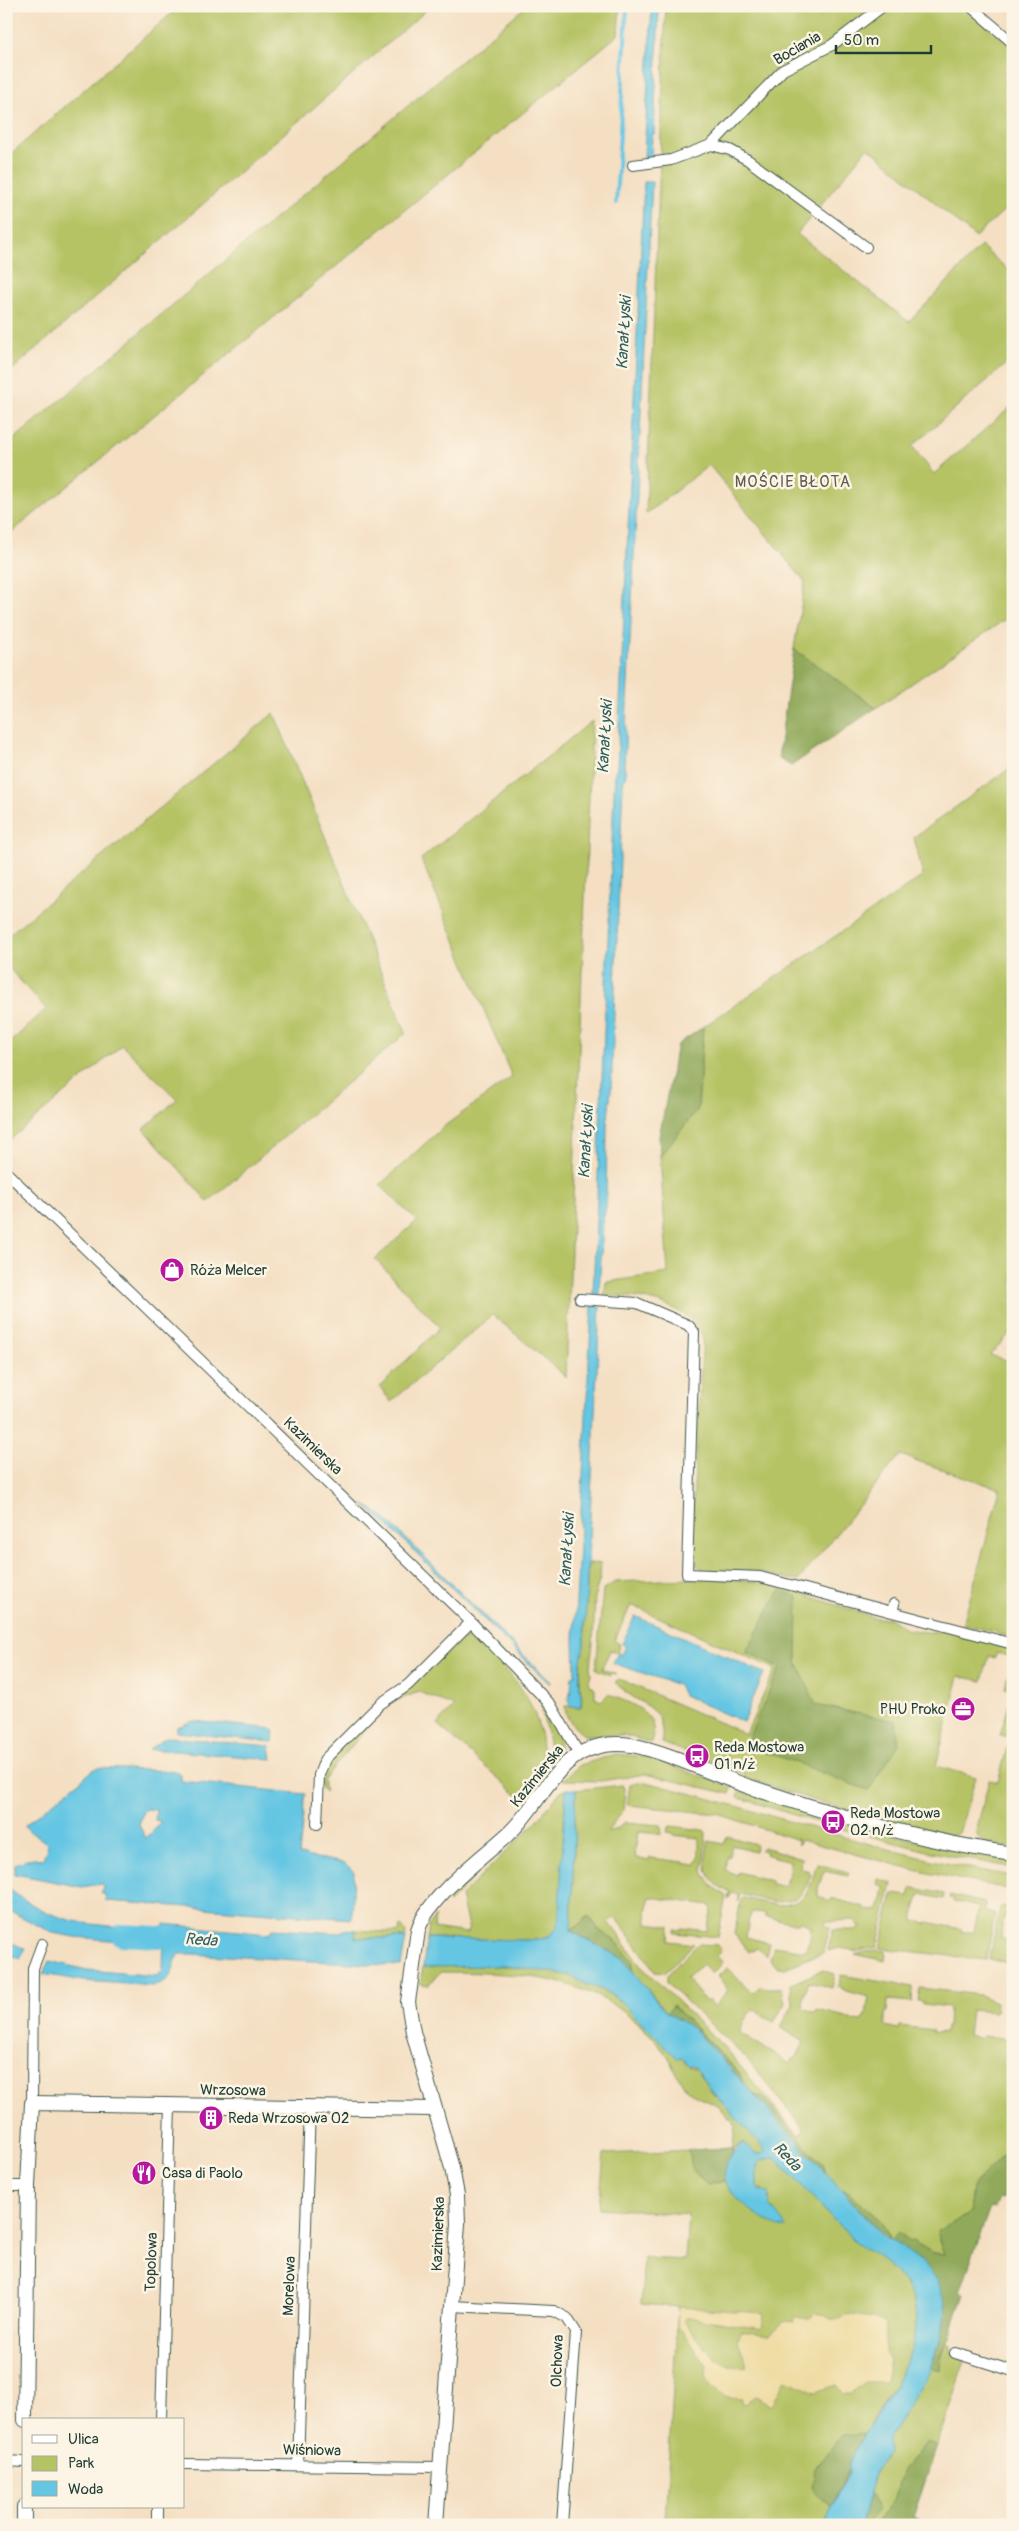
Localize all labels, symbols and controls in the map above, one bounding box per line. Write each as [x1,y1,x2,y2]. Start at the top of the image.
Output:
scale bar [836,22,932,54]
street label: Bociania [770,27,824,70]
text: 50 m [844,31,879,50]
water label: Kanał Łyski [612,294,636,370]
district label: MOŚCIE BŁOTA [735,472,851,492]
water label: Kanał Łyski [593,698,617,774]
water label: Kanał Łyski [574,1103,598,1179]
shop icon: Róża Melcer [159,1257,185,1283]
place label: Róża Melcer [190,1261,268,1280]
street label: Kazimierska [279,1414,346,1479]
water label: Kanał Łyski [555,1511,579,1587]
office icon: PHU Proko [950,1696,976,1722]
place label: PHU Proko [880,1700,946,1719]
place label: Reda Mostowa 01 n/ż [714,1738,804,1774]
street label: Kazimierska [506,1741,568,1811]
bus stop icon: Reda Mostowa 01 n/ż [684,1743,710,1769]
place label: Reda Mostowa 02 n/ż [850,1804,940,1840]
bus stop icon: Reda Mostowa 02 n/ż [820,1809,846,1835]
water label: Reda [184,1929,219,1951]
street label: Wrzosowa [200,2080,266,2101]
building icon: Reda Wrzosowa 02 [198,2105,224,2131]
place label: Reda Wrzosowa 02 [228,2109,349,2128]
water label: Reda [769,2138,807,2177]
restaurant icon: Casa di Paolo [131,2160,157,2186]
place label: Casa di Paolo [162,2164,243,2183]
street label: Kazimierska [428,2196,449,2272]
street label: Topolowa [141,2232,162,2292]
street label: Morelowa [279,2256,300,2316]
street label: Olchowa [547,2334,568,2388]
legend [22,2418,185,2508]
text: Ulica [68,2430,99,2449]
street label: Wiśniowa [283,2440,341,2461]
text: Park [68,2454,95,2473]
text: Woda [68,2480,103,2499]

